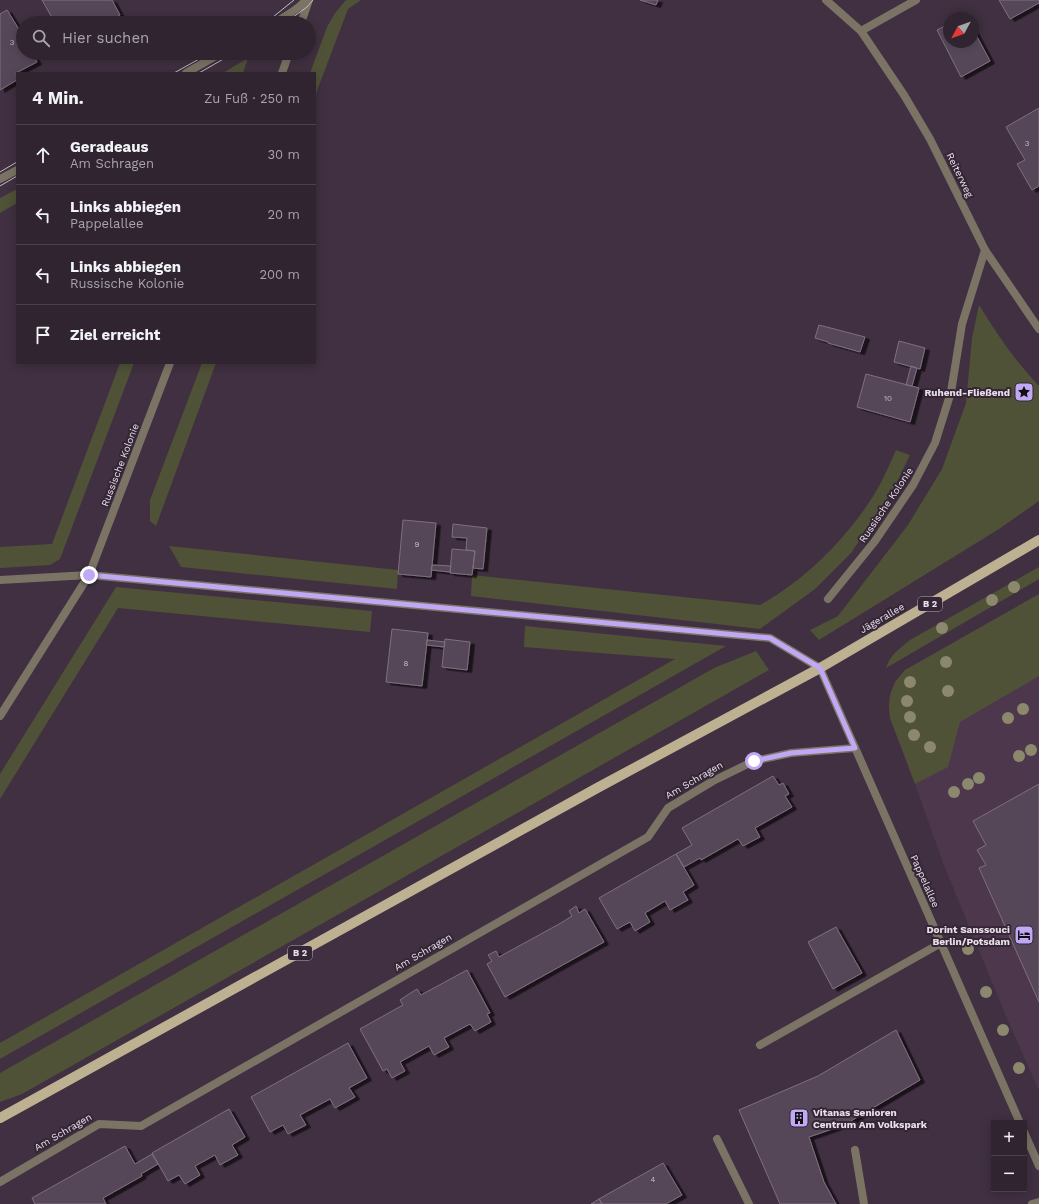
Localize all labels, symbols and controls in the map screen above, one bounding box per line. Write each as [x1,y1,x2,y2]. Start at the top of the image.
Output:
north arrow [943,12,979,48]
search box [16,16,316,60]
icon: search [30,27,52,49]
text: Hier suchen [62,29,149,47]
house number: 3 [10,38,15,47]
text: 4 Min. [32,88,84,108]
text: Zu Fuß · 250 m [204,91,300,106]
text: Geradeaus [70,138,149,156]
house number: 3 [1025,139,1030,148]
icon: ahead [32,144,54,166]
text: 30 m [268,147,300,162]
street label: Reiterweg [944,151,976,200]
text: Am Schragen [70,156,154,171]
text: Links abbiegen [70,198,181,216]
icon: left [32,204,54,226]
text: 20 m [268,207,300,222]
text: Pappelallee [70,216,143,231]
text: Links abbiegen [70,258,181,276]
icon: left [32,264,54,286]
text: 200 m [259,267,300,282]
text: Russische Kolonie [70,276,184,291]
icon: arrive [32,324,54,346]
text: Ziel erreicht [70,326,160,344]
place icon: Ruhend-Fließend [1013,381,1035,403]
place label: Ruhend-Fließend [924,387,1010,398]
house number: 10 [884,394,892,403]
street label: Russische Kolonie [99,422,141,508]
street label: Russische Kolonie [857,465,915,545]
house number: 9 [415,540,420,549]
route end [80,566,98,584]
road number: B 2 [918,597,942,611]
street label: Jägerallee [858,601,906,635]
house number: 8 [404,659,409,668]
route start [745,752,763,770]
street label: Am Schragen [663,759,725,801]
street label: Pappelallee [908,853,942,909]
place label: Dorint Sanssouci Berlin/Potsdam [926,924,1010,947]
hotel icon: Dorint Sanssouci Berlin/Potsdam [1013,924,1035,946]
street label: Am Schragen [392,931,454,973]
road number: B 2 [288,946,312,960]
building icon: Vitanas Senioren Centrum Am Volkspark [788,1107,810,1129]
place label: Vitanas Senioren Centrum Am Volkspark [813,1107,928,1130]
street label: Am Schragen [32,1111,94,1153]
map controls [991,1120,1027,1192]
button: + [991,1120,1027,1156]
button: − [991,1156,1027,1192]
house number: 4 [651,1175,656,1184]

